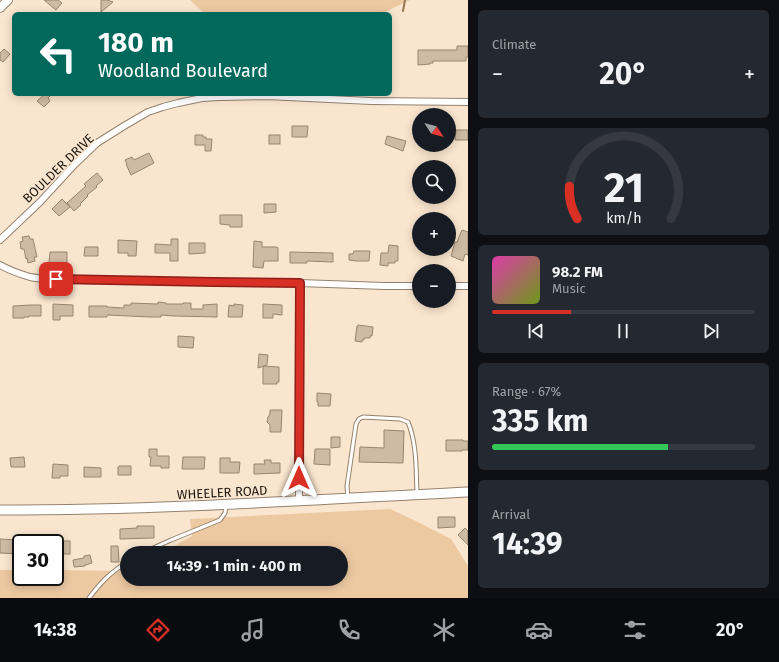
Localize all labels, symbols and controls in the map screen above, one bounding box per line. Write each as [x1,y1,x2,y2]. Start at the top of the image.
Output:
text: 180 m [98,26,174,59]
icon: left [32,28,84,80]
text: Climate [492,37,536,52]
text: 20° [599,56,648,92]
text: Woodland Boulevard [98,60,268,82]
text: − [492,61,503,88]
text: + [744,61,755,88]
north arrow [412,108,456,152]
map controls [412,108,456,308]
street label: BOULDER DRIVE [20,131,97,206]
button: search [412,160,456,204]
text: 21 [604,163,643,213]
text: km/h [606,210,641,227]
button: + [412,212,456,256]
pin [39,262,73,296]
text: 98.2 FM [552,263,603,281]
button: − [412,264,456,308]
icon: arrive [45,268,67,290]
text: Music [552,281,586,296]
icon: previous [525,320,547,342]
icon: pause [612,320,634,342]
icon: next [700,320,722,342]
text: Range · 67% [492,384,561,399]
text: 335 km [492,403,588,439]
position arrow [278,457,320,499]
street label: WHEELER ROAD [176,483,268,502]
text: Arrival [492,507,530,522]
text: 14:39 [492,526,563,562]
speed limit sign: 30 [12,534,64,586]
text: 14:39 · 1 min · 400 m [166,557,302,575]
icon: directions [144,616,172,644]
icon: music [239,616,267,644]
icon: phone [335,616,363,644]
icon: climate [430,616,458,644]
icon: car [525,616,553,644]
icon: filters [621,616,649,644]
text: 14:38 [34,619,77,641]
text: 20° [716,619,745,641]

